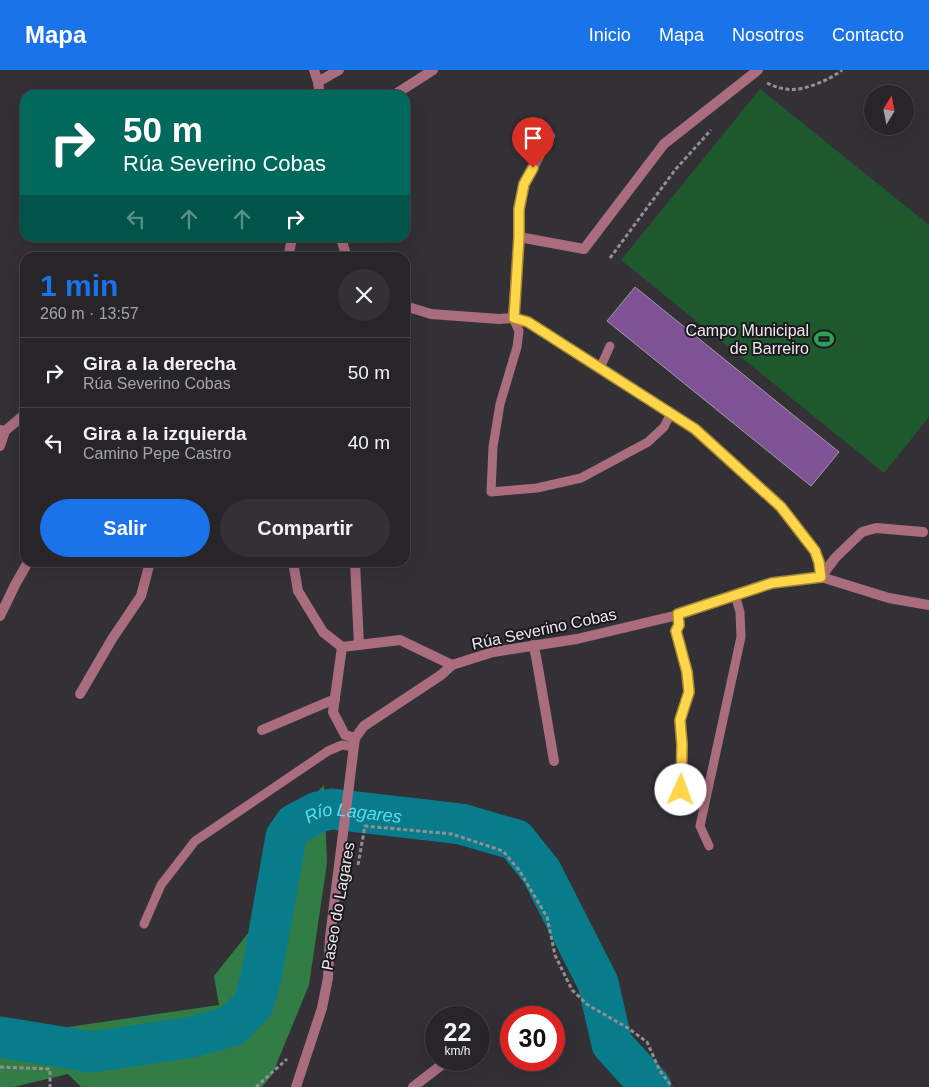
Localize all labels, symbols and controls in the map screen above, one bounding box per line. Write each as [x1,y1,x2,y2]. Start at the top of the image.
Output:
text: Mapa [25,21,86,48]
text: Inicio [589,25,631,45]
text: Mapa [659,25,704,45]
text: Nosotros [732,25,804,45]
text: Contacto [832,25,904,45]
north arrow [864,85,914,135]
map controls [864,85,914,135]
icon: right [40,110,105,175]
text: 50 m [123,110,203,149]
pin [512,117,554,168]
icon: arrive [519,124,547,152]
text: Rúa Severino Cobas [123,151,326,176]
icon: left [122,205,150,233]
icon: ahead [175,205,203,233]
icon: ahead [228,205,256,233]
icon: right [281,205,309,233]
text: 1 min [40,269,118,302]
button: close [338,269,390,321]
text: 260 m · 13:57 [40,305,139,322]
place label: Campo Municipal de Barreiro [685,322,809,357]
sports icon: Campo Municipal de Barreiro [813,328,835,350]
text: Gira a la derecha [83,353,236,374]
icon: right [40,359,68,387]
text: 50 m [348,362,390,383]
text: Rúa Severino Cobas [83,375,231,392]
text: Gira a la izquierda [83,423,247,444]
icon: left [40,429,68,457]
text: 40 m [348,432,390,453]
text: Camino Pepe Castro [83,445,232,462]
button: Salir [40,499,210,557]
button: Compartir [220,499,390,557]
street label: Rúa Severino Cobas [470,605,618,653]
position arrow [654,763,706,815]
water label: Río Lagares [301,799,403,827]
street label: Paseo do Lagares [318,841,358,971]
speed limit sign: 30 [500,1006,565,1071]
text: 22 [444,1018,471,1046]
text: km/h [444,1044,471,1058]

